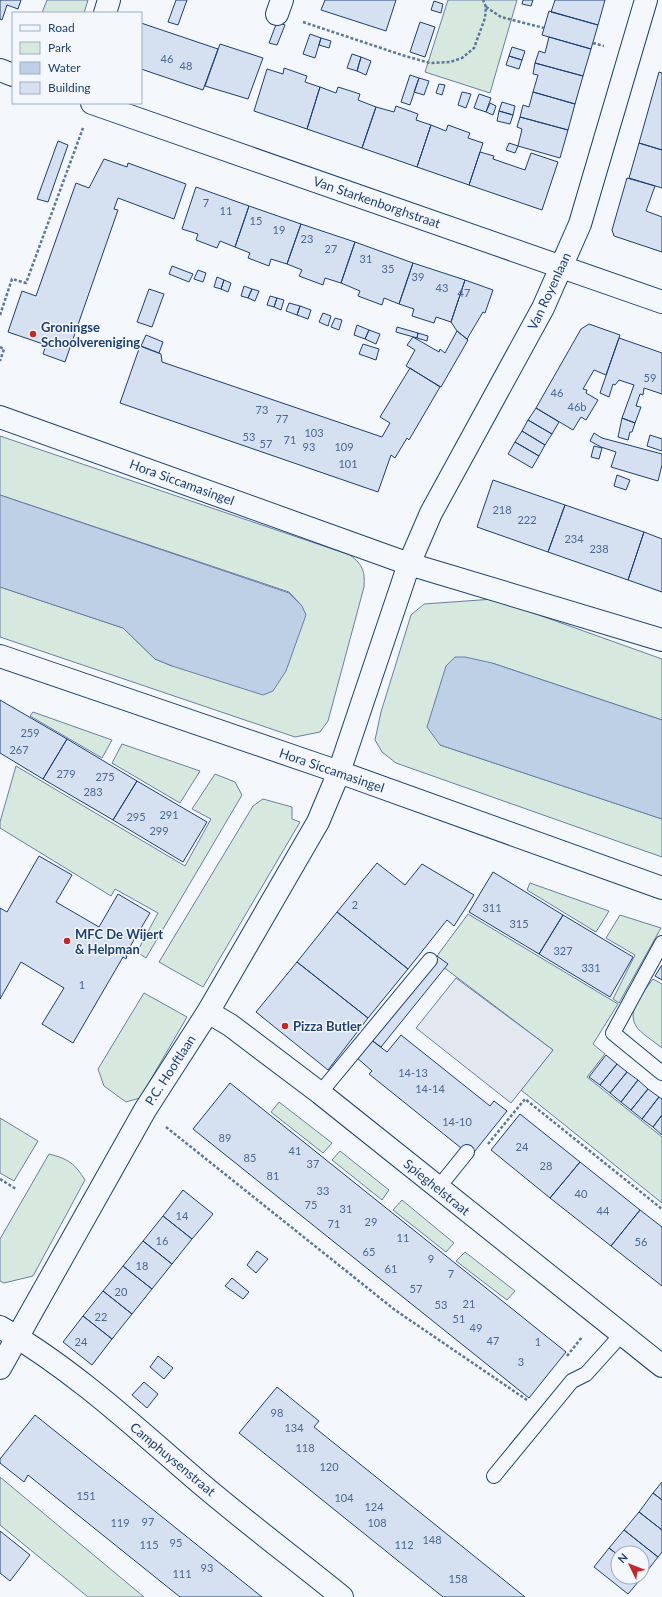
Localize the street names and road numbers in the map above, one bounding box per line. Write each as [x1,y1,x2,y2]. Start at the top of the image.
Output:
street label: Van Starkenborghstraat [311,173,443,231]
street label: Van Royenlaan [524,250,574,332]
street label: Hora Siccamasingel [128,456,236,508]
street label: Hora Siccamasingel [277,745,387,795]
street label: P.C. Hooftlaan [141,1032,199,1108]
street label: Spieghelstraat [401,1155,474,1219]
street label: Camphuysenstraat [127,1419,219,1500]

